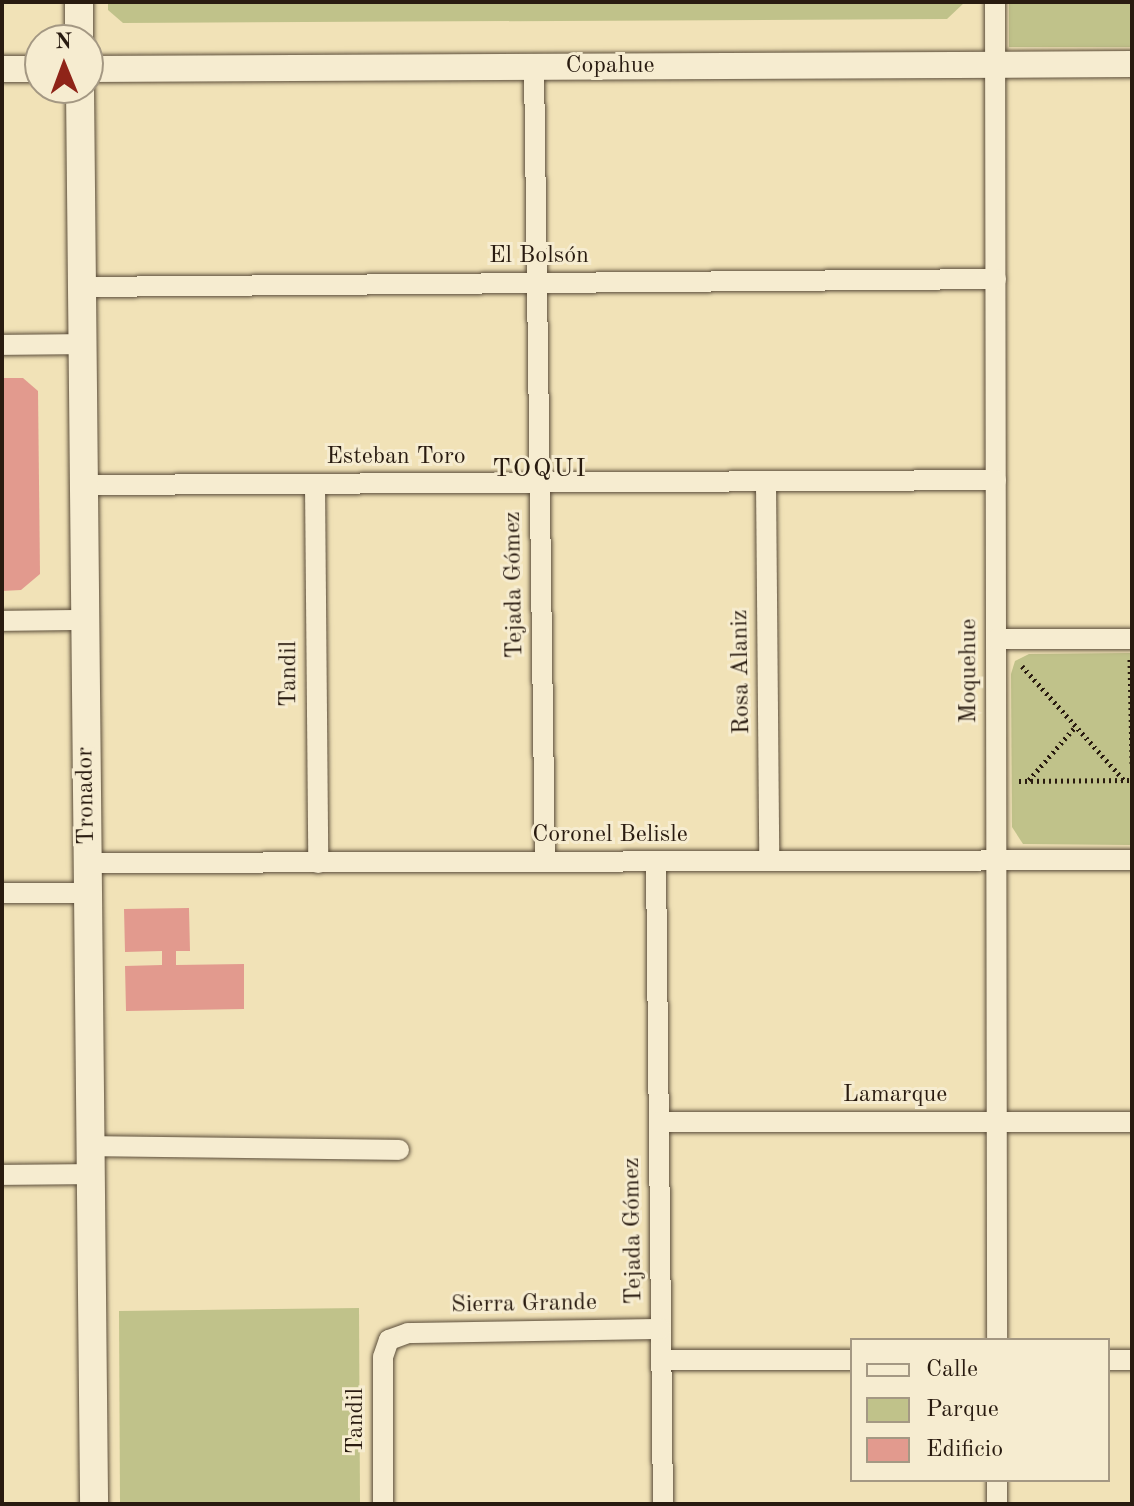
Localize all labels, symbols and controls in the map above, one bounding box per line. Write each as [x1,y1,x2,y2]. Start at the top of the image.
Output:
north arrow [24,24,104,104]
text: N [55,31,72,53]
street label: Copahue [565,53,655,81]
street label: El Bolsón [489,243,589,271]
street label: Esteban Toro [326,444,466,472]
district label: TOQUI [492,454,588,486]
street label: Tejada Gómez [499,511,531,659]
street label: Rosa Alaniz [727,609,757,735]
street label: Moquehue [956,619,984,723]
street label: Tandil [276,641,304,707]
street label: Tronador [72,747,102,845]
street label: Coronel Belisle [532,822,688,850]
street label: Lamarque [843,1082,947,1110]
street label: Tejada Gómez [618,1157,650,1305]
street label: Sierra Grande [451,1289,597,1321]
legend [850,1338,1110,1482]
text: Calle [926,1358,978,1382]
street label: Tandil [343,1388,371,1454]
text: Parque [926,1398,999,1422]
text: Edificio [926,1438,1003,1462]

